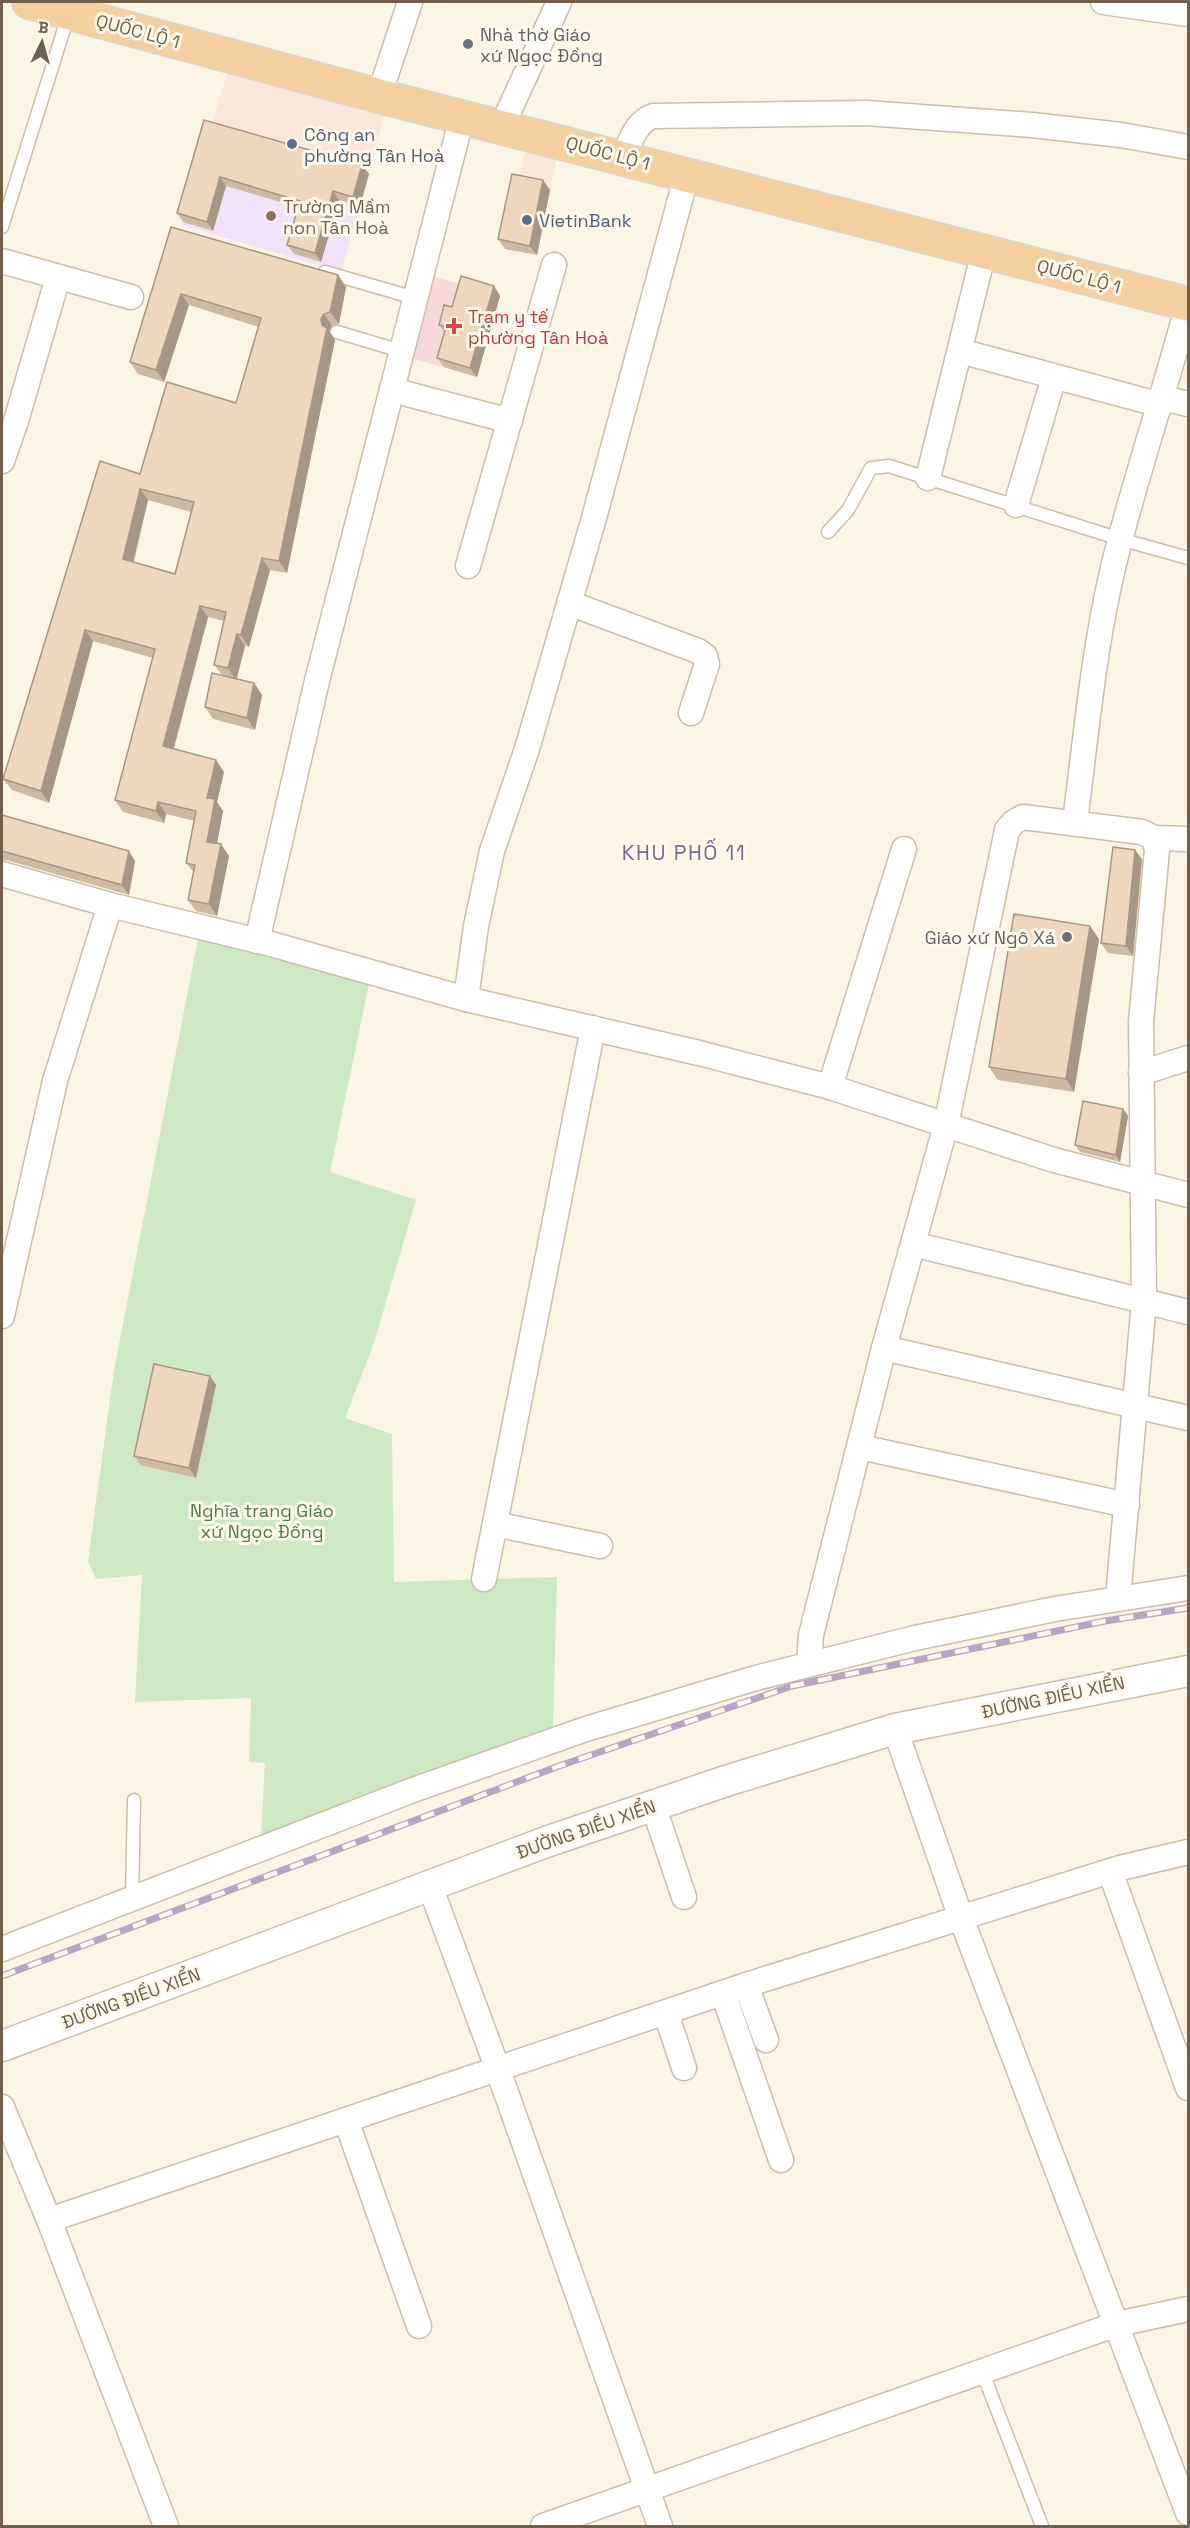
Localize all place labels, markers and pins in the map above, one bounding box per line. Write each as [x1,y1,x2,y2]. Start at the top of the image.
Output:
place label: Nhà thờ Giáo xứ Ngọc Đồng [480,23,603,67]
marker: Nhà thờ Giáo xứ Ngọc Đồng [461,37,475,51]
place label: Công an phường Tân Hoà [304,123,444,167]
marker: Công an phường Tân Hoà [285,137,299,151]
place label: Trường Mầm non Tân Hoà [283,195,390,239]
marker: Trường Mầm non Tân Hoà [264,209,278,223]
place label: VietinBank [539,209,632,232]
marker: VietinBank [520,213,534,227]
place label: Trạm y tế phường Tân Hoà [468,305,608,349]
marker: Trạm y tế phường Tân Hoà [445,317,463,335]
place label: Giáo xứ Ngô Xá [925,926,1055,949]
marker: Giáo xứ Ngô Xá [1060,930,1074,944]

